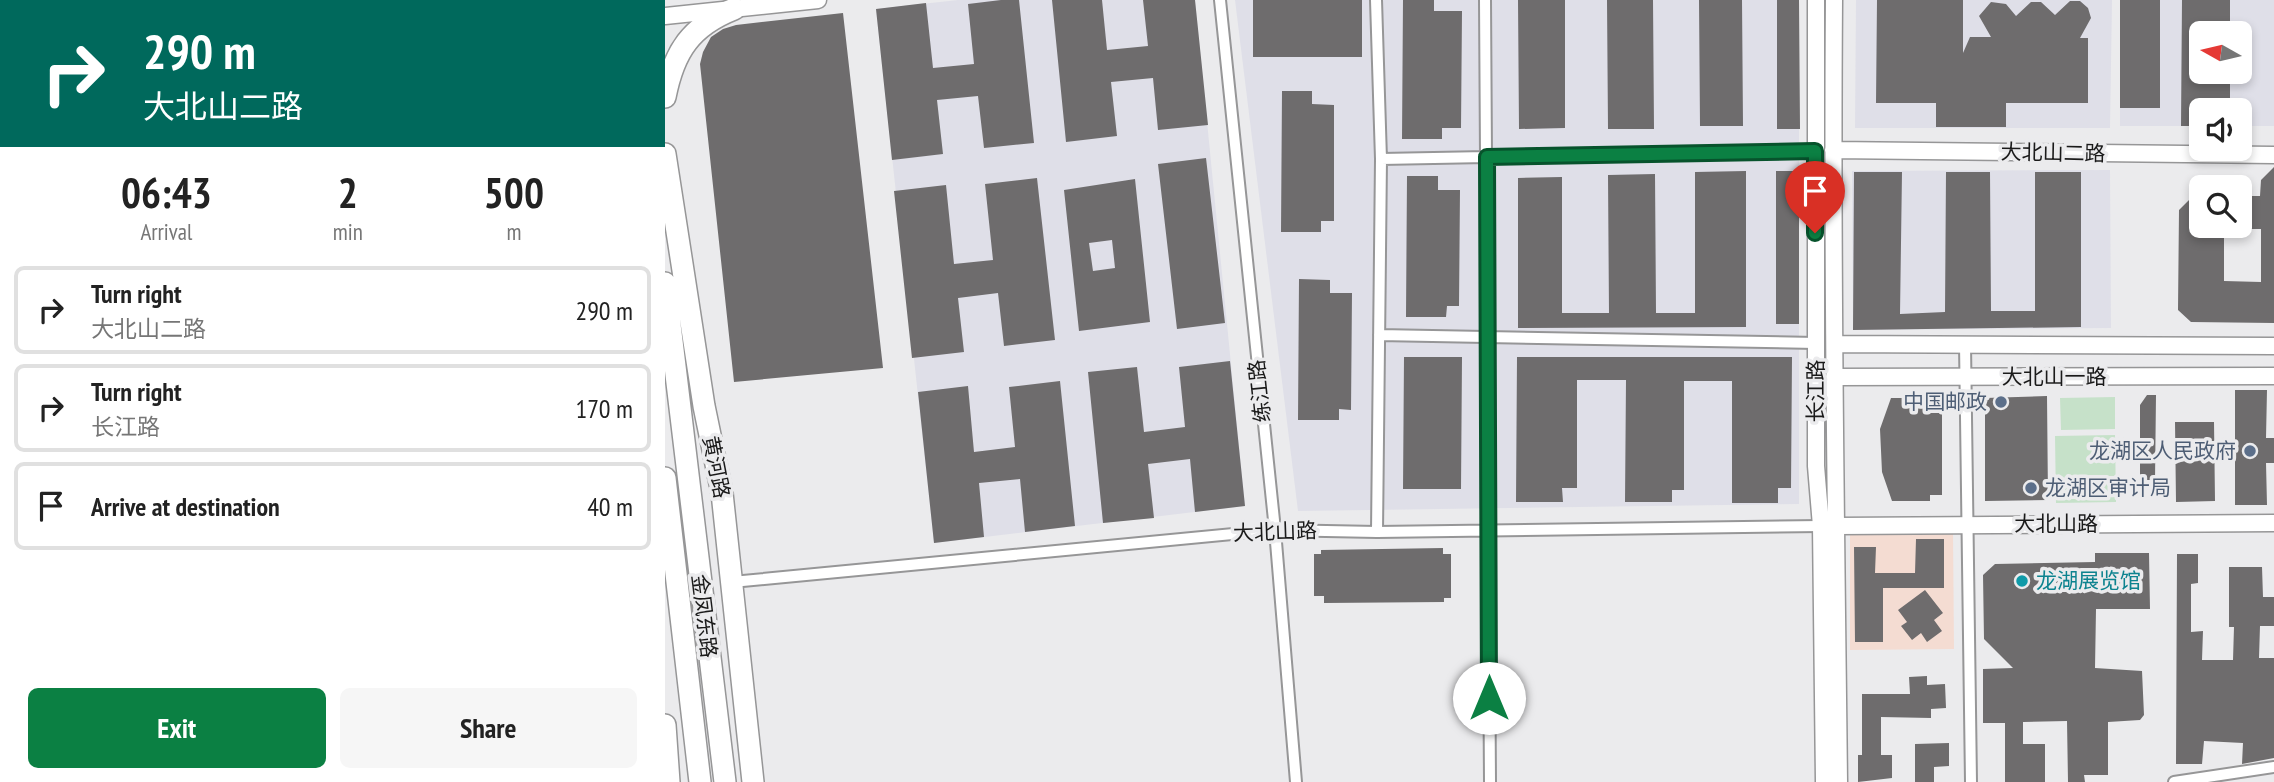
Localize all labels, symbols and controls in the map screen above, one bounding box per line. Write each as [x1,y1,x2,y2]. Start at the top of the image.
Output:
text: 290 m [143,19,256,83]
north arrow [2189,21,2252,84]
map controls [2189,21,2252,238]
icon: right [28,28,119,119]
text: 大北山二路 [143,85,303,127]
button: sound [2189,98,2252,161]
street label: 大北山二路 [2000,138,2106,167]
pin [1785,161,1845,233]
text: 06:43 [121,165,212,220]
text: 2 [338,165,358,220]
text: 500 [484,165,544,220]
icon: arrive [1796,172,1834,210]
button: search [2189,175,2252,238]
text: Arrival [140,217,192,246]
text: min [333,217,363,246]
text: m [506,217,521,246]
text: Turn right [91,277,182,310]
icon: right [32,291,70,329]
text: 290 m [575,294,633,327]
text: 大北山二路 [91,314,206,343]
street label: 练江路 [1243,358,1276,424]
street label: 长江路 [1802,360,1829,423]
street label: 大北山一路 [2002,363,2107,390]
text: Turn right [91,375,182,408]
place label: 中国邮政 [1903,388,1987,415]
icon: right [32,389,70,427]
text: 170 m [575,392,633,425]
marker: 中国邮政 [1993,394,2009,410]
text: 长江路 [91,412,160,441]
street label: 黄河路 [697,433,736,500]
place label: 龙湖区人民政府 [2089,437,2236,464]
marker: 龙湖区人民政府 [2242,443,2258,459]
place label: 龙湖区审计局 [2045,474,2171,501]
marker: 龙湖区审计局 [2023,480,2039,496]
icon: arrive [32,487,70,525]
text: Arrive at destination [91,490,280,523]
text: 40 m [587,490,633,523]
street label: 大北山路 [2014,510,2098,537]
street label: 大北山路 [1233,517,1317,546]
place label: 龙湖展览馆 [2036,567,2141,594]
street label: 金凤东路 [686,573,723,659]
marker: 龙湖展览馆 [2014,573,2030,589]
position arrow [1452,661,1526,735]
button: Exit [28,688,326,768]
button: Share [340,688,637,768]

